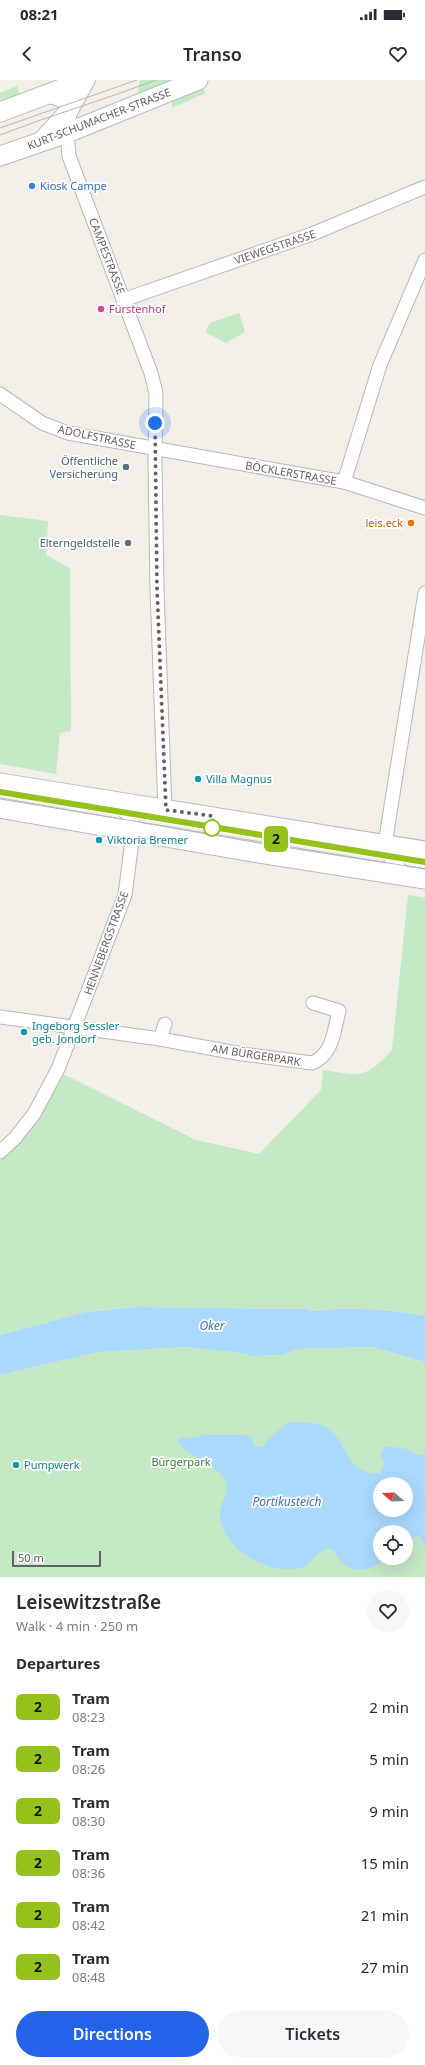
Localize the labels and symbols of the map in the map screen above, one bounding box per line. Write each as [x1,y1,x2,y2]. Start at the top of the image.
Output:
street label: KURT-SCHUMACHER-STRASSE [25,84,173,153]
place label: Kiosk Campe [40,178,107,193]
marker: Kiosk Campe [27,181,37,191]
street label: CAMPESTRASSE [86,215,129,296]
street label: VIEWEGSTRASSE [232,226,317,267]
place label: Fürstenhof [109,301,167,316]
marker: Fürstenhof [96,304,106,314]
your location [145,413,165,433]
street label: ADOLFSTRASSE [57,421,137,452]
place label: Öffentliche Versicherung [50,453,118,481]
street label: BÖCKLERSTRASSE [244,457,338,488]
marker: Öffentliche Versicherung [121,462,131,472]
place label: leis.eck [366,515,403,530]
marker: leis.eck [406,518,416,528]
place label: Elterngeldstelle [40,535,120,550]
marker: Elterngeldstelle [123,538,133,548]
place label: Villa Magnus [206,771,272,786]
marker: Villa Magnus [193,774,203,784]
unlabelled marker [203,819,221,837]
line badge: 2 [263,826,289,852]
place label: Viktoria Bremer [107,832,189,847]
marker: Viktoria Bremer [94,835,104,845]
street label: HENNEBERGSTRASSE [80,889,131,997]
place label: Ingeborg Sessler geb. Jondorf [32,1018,120,1046]
marker: Ingeborg Sessler geb. Jondorf [19,1027,29,1037]
street label: AM BÜRGERPARK [211,1040,302,1069]
water label: Oker [199,1317,226,1334]
park label: Bürgerpark [151,1454,211,1469]
place label: Pumpwerk [24,1457,80,1472]
marker: Pumpwerk [11,1460,21,1470]
north arrow [373,1477,413,1517]
water label: Portikusteich [253,1493,322,1510]
scale bar [12,1549,101,1568]

